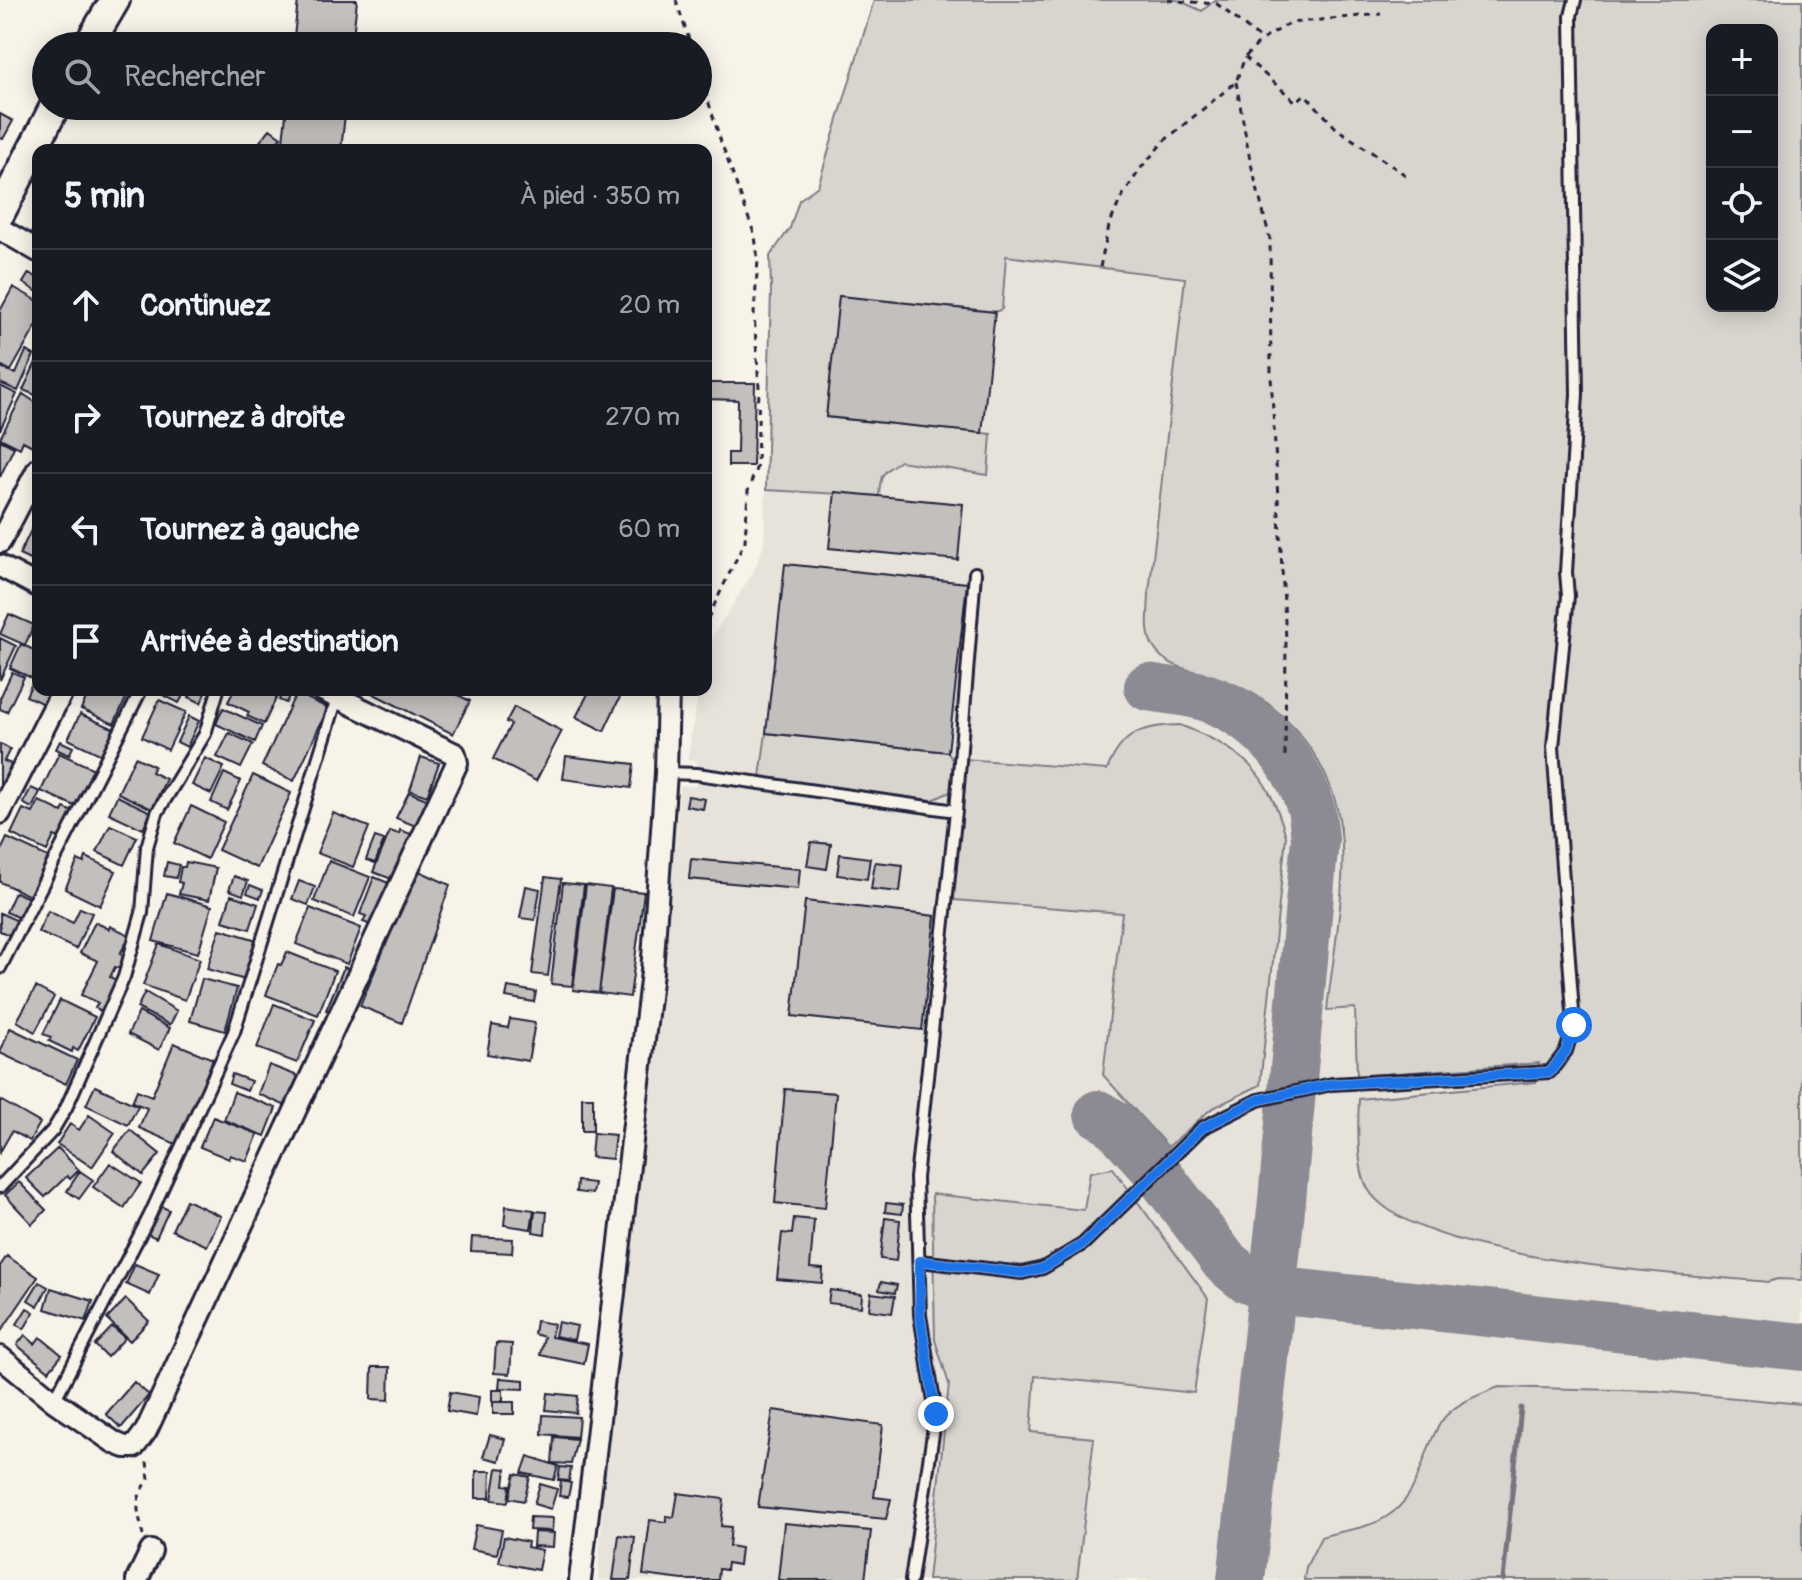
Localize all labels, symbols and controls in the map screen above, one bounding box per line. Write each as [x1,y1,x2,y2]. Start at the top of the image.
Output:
map controls [1706,24,1778,312]
button: + [1706,24,1778,96]
search box [32,32,712,120]
icon: search [60,54,104,98]
text: Rechercher [124,58,266,95]
button: − [1706,96,1778,168]
button: locate [1706,168,1778,240]
text: 5 min [64,175,145,218]
text: À pied · 350 m [520,180,680,212]
button: layers [1706,240,1778,312]
icon: ahead [64,283,108,327]
text: Continuez [140,287,271,324]
text: 20 m [619,289,680,321]
icon: right [64,395,108,439]
text: Tournez à droite [140,399,344,436]
text: 270 m [605,401,680,433]
icon: left [64,507,108,551]
text: Tournez à gauche [140,511,359,548]
text: 60 m [618,513,680,545]
icon: arrive [64,619,108,663]
text: Arrivée à destination [140,623,399,660]
route start [1556,1007,1592,1043]
route end [918,1396,954,1432]

